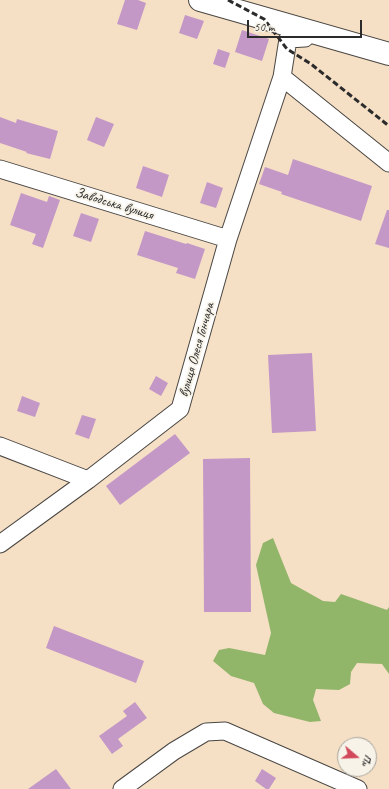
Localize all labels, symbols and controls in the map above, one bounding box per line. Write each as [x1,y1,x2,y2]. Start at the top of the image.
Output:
scale bar [249,12,364,38]
text: 50 m [254,19,274,35]
street label: Заводська вулиця [73,184,155,224]
street label: вулиця Олеся Гончара [176,301,218,399]
north arrow [337,737,377,777]
text: Пн [359,753,376,768]

